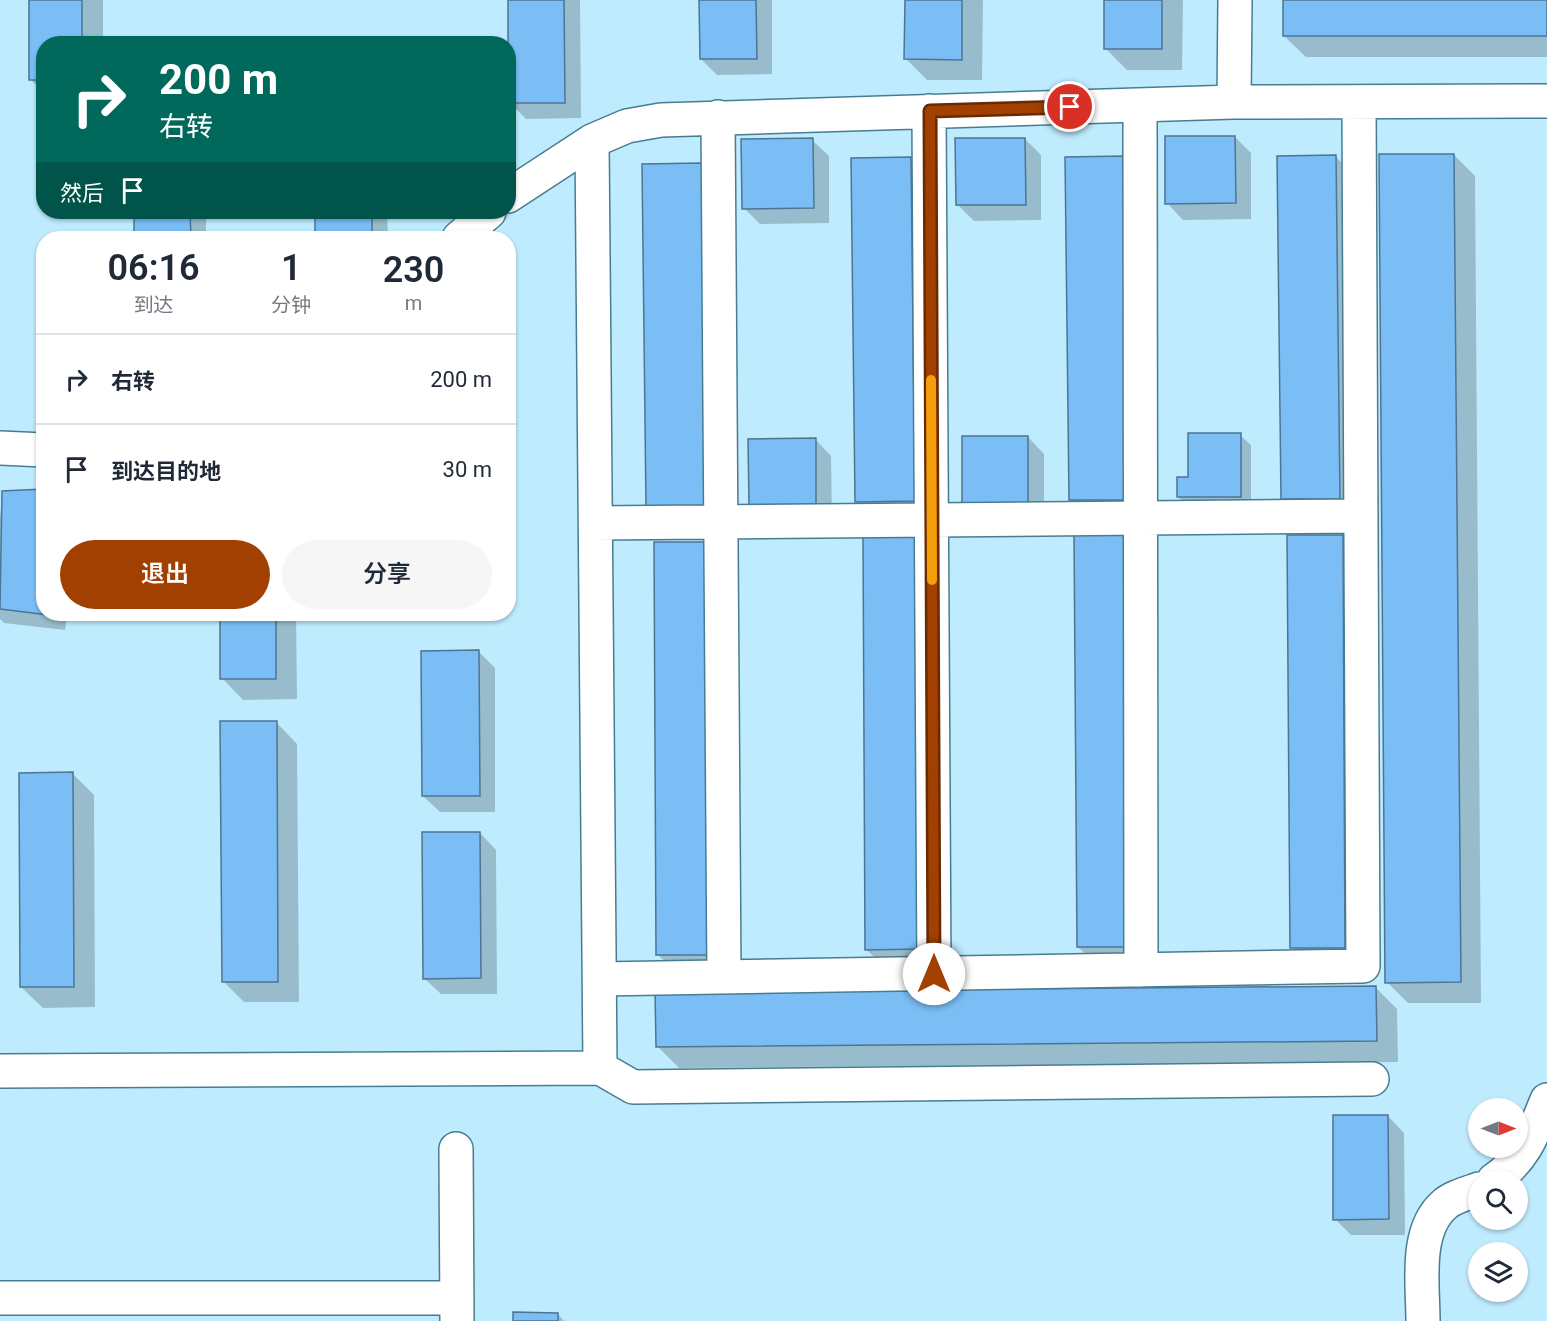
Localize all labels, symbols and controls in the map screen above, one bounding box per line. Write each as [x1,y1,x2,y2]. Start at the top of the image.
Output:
text: 200 m [159,55,278,104]
icon: right [60,60,138,138]
pin [1044,81,1095,132]
icon: arrive [1053,90,1086,123]
text: 右转 [159,111,213,143]
icon: arrive [116,174,149,207]
text: 然后 [60,181,104,206]
text: 06:16 [108,247,200,289]
text: 1 [281,247,301,289]
text: 230 [383,249,444,291]
text: m [405,291,422,315]
text: 到达 [134,293,174,317]
text: 分钟 [271,293,311,317]
icon: right [60,363,93,396]
text: 200 m [430,367,492,392]
text: 右转 [111,369,155,394]
icon: arrive [60,453,93,486]
text: 30 m [443,457,492,482]
text: 到达目的地 [111,459,221,484]
button: 退出 [60,540,270,609]
button: 分享 [282,540,492,609]
position arrow [902,942,966,1006]
north arrow [1468,1098,1528,1158]
map controls [1468,1098,1528,1302]
button: search [1468,1170,1528,1230]
button: layers [1468,1242,1528,1302]

